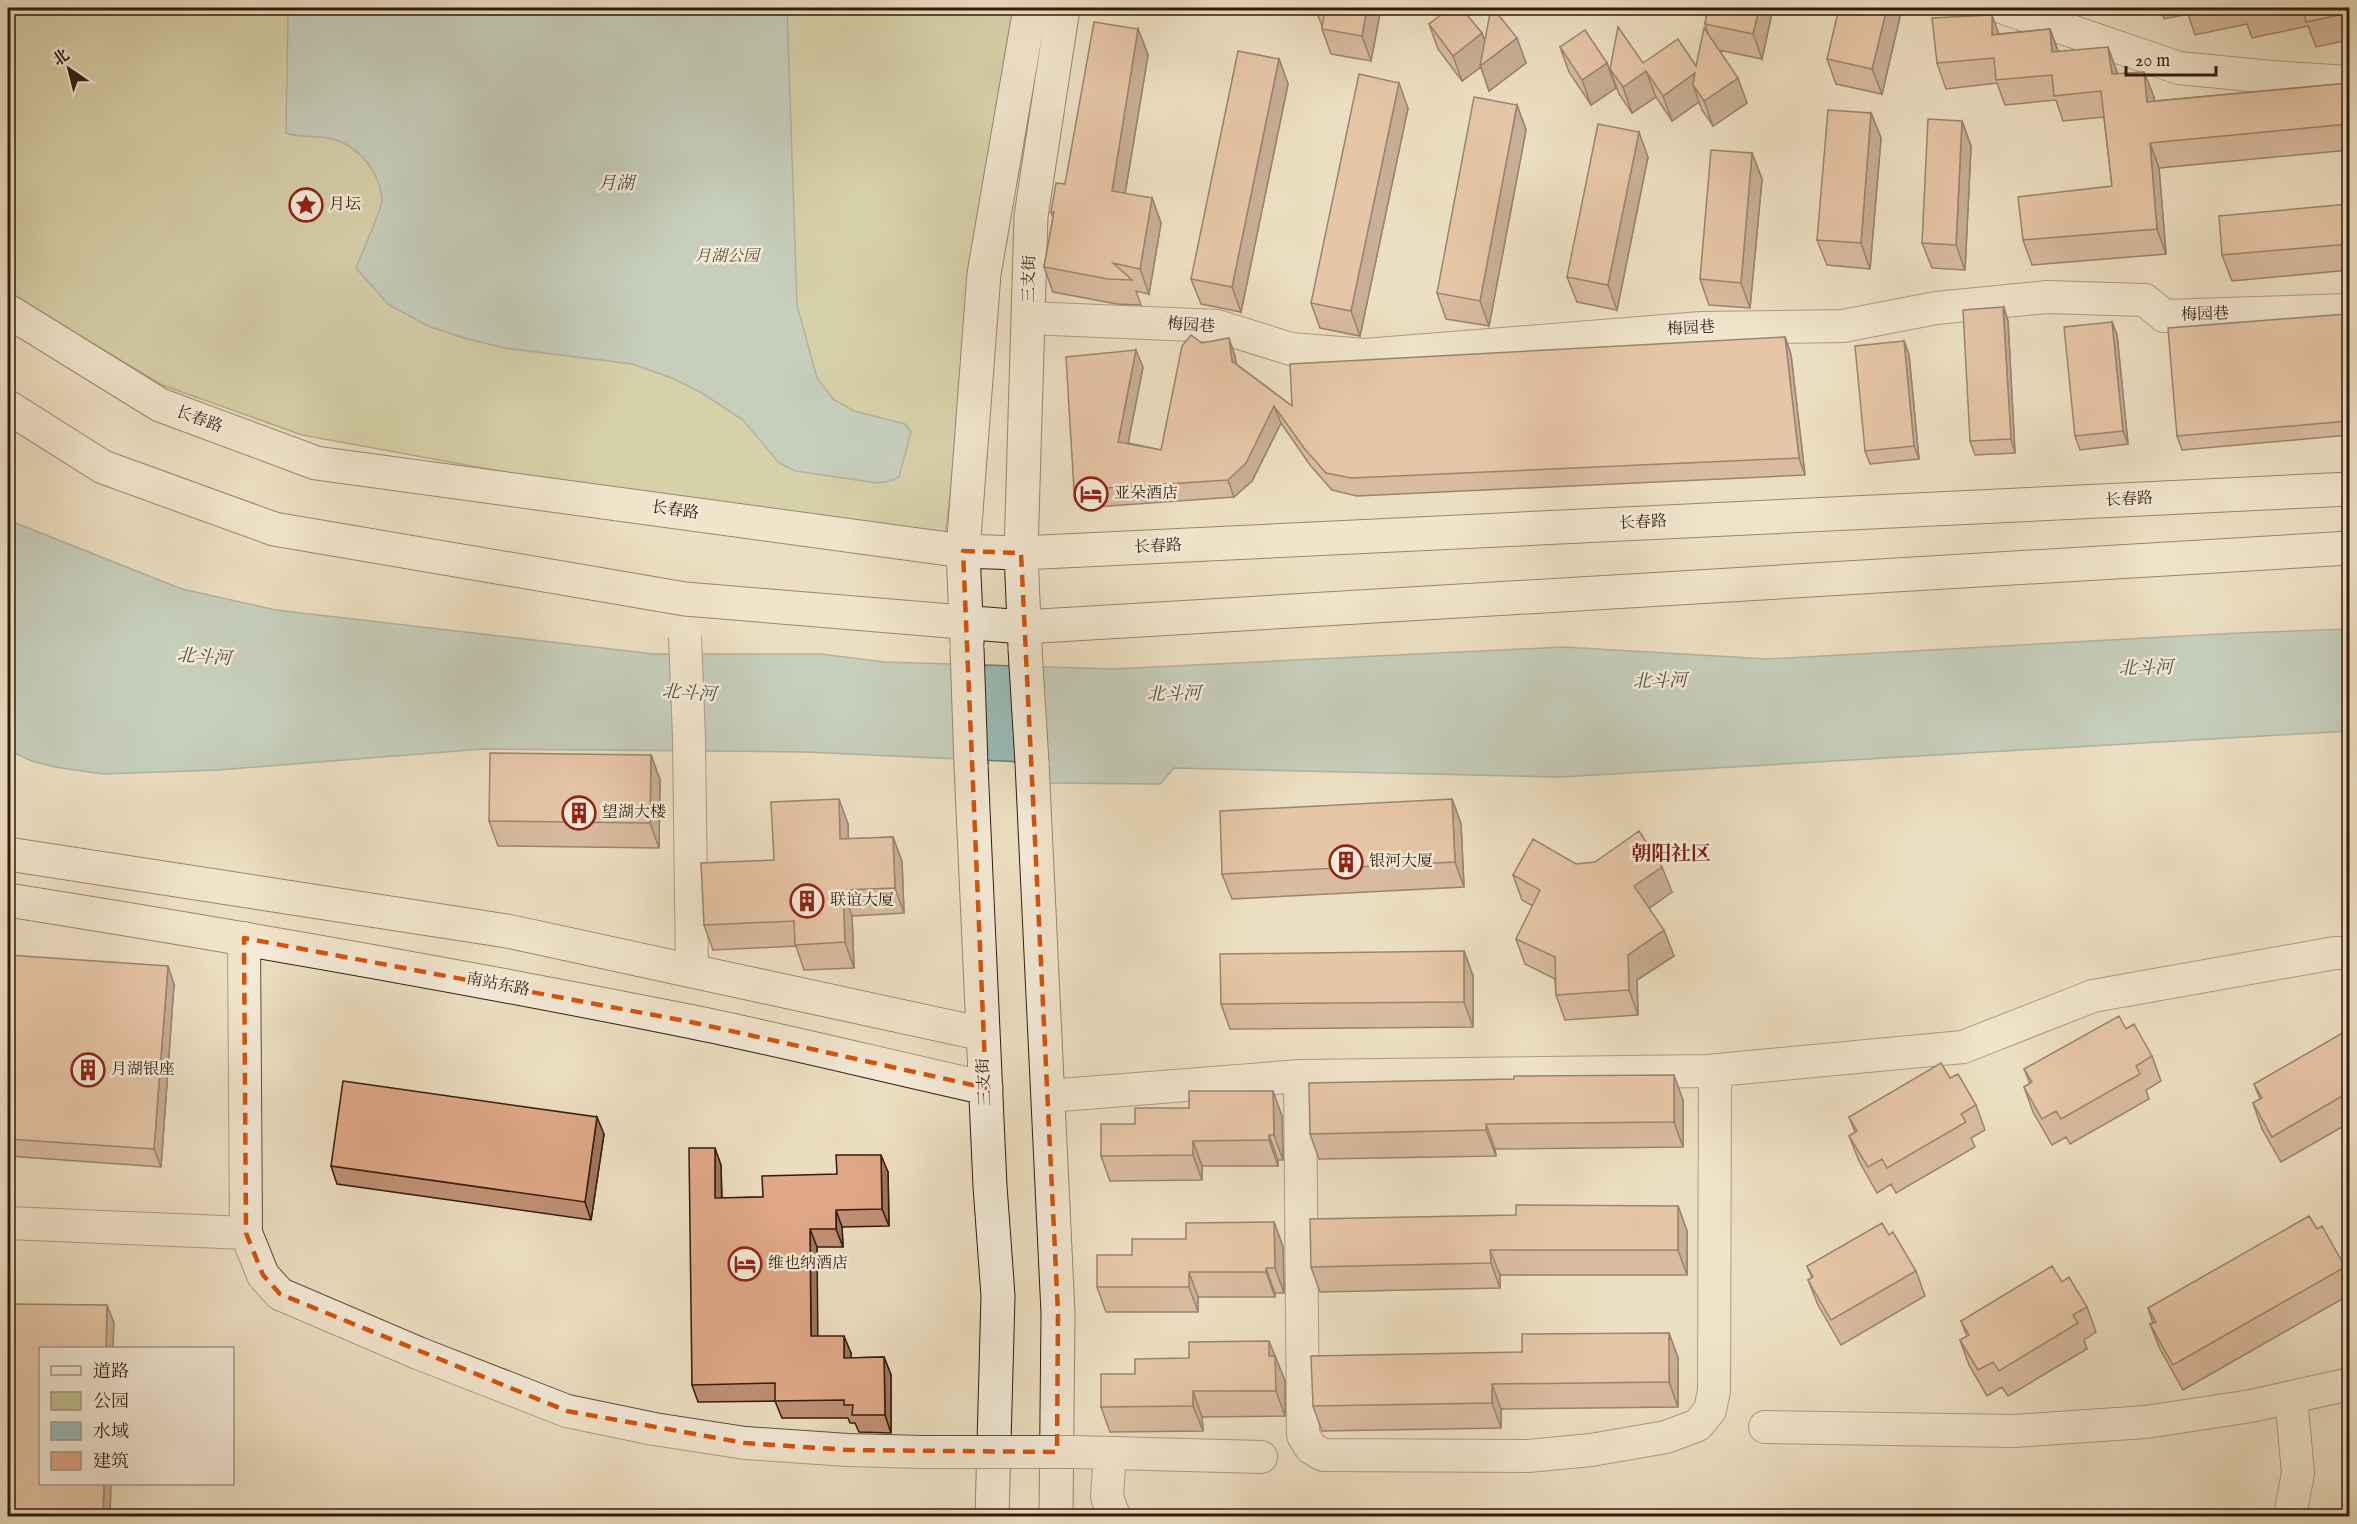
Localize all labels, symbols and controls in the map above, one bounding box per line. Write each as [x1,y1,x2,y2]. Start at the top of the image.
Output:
north arrow [39,39,99,99]
scale bar [2126,39,2216,77]
text: 北 [49,46,74,71]
text: 20 m [2135,50,2170,73]
water label: 月湖 [598,173,637,196]
place icon: 月坛 [288,187,324,223]
place label: 月坛 [329,195,361,215]
park label: 月湖公园 [695,247,762,267]
street label: 三支街 [1020,255,1040,303]
street label: 梅园巷 [2181,304,2229,326]
street label: 梅园巷 [1166,314,1216,338]
street label: 梅园巷 [1667,318,1715,340]
street label: 长春路 [173,402,225,438]
hotel icon: 亚朵酒店 [1073,476,1109,512]
place label: 亚朵酒店 [1114,484,1178,504]
street label: 长春路 [2105,489,2153,511]
street label: 长春路 [650,498,700,524]
street label: 长春路 [1619,512,1667,534]
street label: 长春路 [1134,536,1182,558]
water label: 北斗河 [176,645,235,672]
water label: 北斗河 [2119,657,2176,681]
water label: 北斗河 [1633,670,1690,694]
water label: 北斗河 [661,681,720,708]
water label: 北斗河 [1147,683,1204,707]
building icon: 望湖大楼 [561,795,597,831]
place label: 望湖大楼 [602,803,666,823]
district label: 朝阳社区 [1631,842,1711,867]
building icon: 银河大厦 [1328,844,1364,880]
place label: 银河大厦 [1369,852,1433,872]
building icon: 联谊大厦 [789,883,825,919]
place label: 联谊大厦 [830,891,894,911]
street label: 南站东路 [465,969,531,1001]
building icon: 月湖银座 [70,1052,106,1088]
street label: 三支街 [974,1058,996,1106]
place label: 月湖银座 [111,1060,175,1080]
hotel icon: 维也纳酒店 [727,1246,763,1282]
place label: 维也纳酒店 [768,1254,848,1274]
legend [39,1347,234,1485]
text: 道路 [93,1361,129,1384]
text: 公园 [93,1391,129,1414]
text: 水域 [93,1421,129,1444]
text: 建筑 [93,1451,129,1474]

